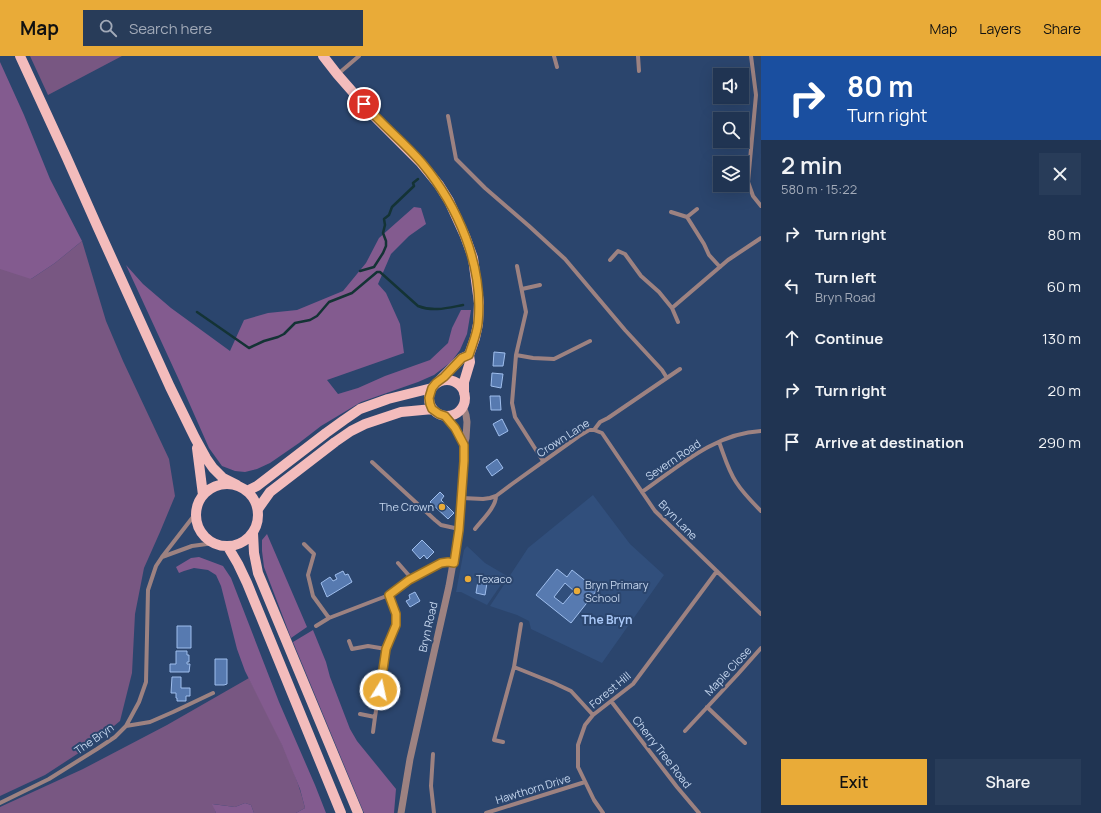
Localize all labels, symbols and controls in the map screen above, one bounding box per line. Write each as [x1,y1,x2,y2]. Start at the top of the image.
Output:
search box [83,10,363,46]
text: Map [20,15,59,41]
icon: search [97,17,119,39]
text: Search here [129,18,212,39]
text: Map [929,19,957,38]
text: Layers [979,19,1021,38]
text: Share [1043,19,1081,38]
text: 80 m [847,67,913,105]
map controls [713,68,749,192]
button: sound [713,68,749,104]
icon: right [781,72,833,124]
pin [347,87,381,121]
icon: arrive [353,93,375,115]
text: Turn right [847,103,928,127]
button: search [713,112,749,148]
text: 2 min [781,148,842,181]
button: close [1039,153,1081,195]
button: layers [713,156,749,192]
text: 580 m · 15:22 [781,180,857,198]
icon: right [781,223,803,245]
text: Turn right [815,224,886,245]
text: 80 m [1047,224,1081,245]
text: Turn left [815,267,877,288]
icon: left [781,275,803,297]
text: 60 m [1047,276,1081,297]
text: Bryn Road [815,288,876,306]
icon: ahead [781,327,803,349]
text: Continue [815,328,883,349]
text: 130 m [1042,328,1081,349]
icon: right [781,379,803,401]
text: Turn right [815,380,886,401]
text: 20 m [1048,380,1081,401]
street label: Crown Lane [534,415,592,460]
icon: arrive [781,431,803,453]
text: Arrive at destination [815,432,964,453]
text: 290 m [1038,432,1081,453]
street label: Severn Road [642,436,703,484]
street label: Bryn Lane [656,497,701,543]
place label: The Crown [379,499,434,514]
marker: The Crown [437,502,447,512]
place label: Texaco [476,571,513,586]
marker: Texaco [463,574,473,584]
place label: Bryn Primary School [585,577,649,605]
marker: Bryn Primary School [572,586,582,596]
street label: Bryn Road [414,600,441,654]
district label: The Bryn [582,611,632,628]
street label: Maple Close [701,642,755,699]
street label: Forest Hill [586,668,634,711]
position arrow [359,669,401,711]
street label: Cherry Tree Road [629,713,695,791]
street label: The Bryn [71,720,116,758]
button: Exit [781,759,927,805]
button: Share [935,759,1081,805]
street label: Hawthorn Drive [493,770,573,807]

